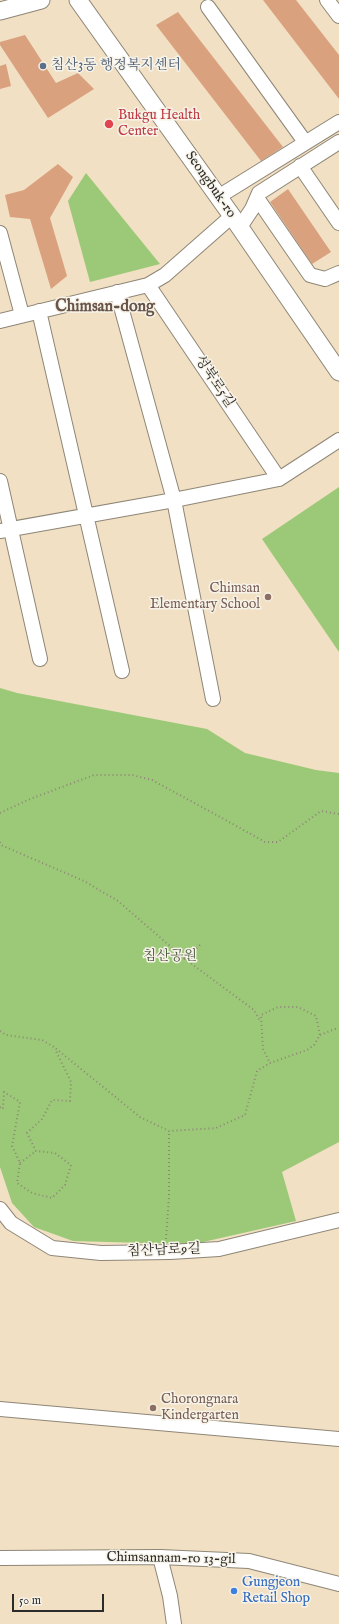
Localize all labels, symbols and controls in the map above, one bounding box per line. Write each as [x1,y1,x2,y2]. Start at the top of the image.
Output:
place label: 침산3동 행정복지센터 [51,58,181,74]
marker: 침산3동 행정복지센터 [38,61,48,71]
place label: Bukgu Health Center [118,108,200,140]
marker: Bukgu Health Center [103,118,115,130]
street label: Seongbuk-ro [181,148,239,222]
district label: Chimsan-dong [55,298,155,318]
street label: 성북로5길 [190,353,238,411]
place label: Chimsan Elementary School [150,581,260,614]
marker: Chimsan Elementary School [263,592,273,602]
park label: 침산공원 [143,949,197,965]
street label: 침산남로9길 [127,1241,201,1261]
place label: Chorongnara Kindergarten [161,1392,239,1424]
marker: Chorongnara Kindergarten [148,1403,158,1413]
street label: Chimsannam-ro 13-gil [106,1549,236,1569]
place label: Gungjeon Retail Shop [242,1575,310,1608]
scale bar [14,1586,106,1612]
marker: Gungjeon Retail Shop [229,1586,239,1596]
text: 50 m [19,1593,41,1608]

